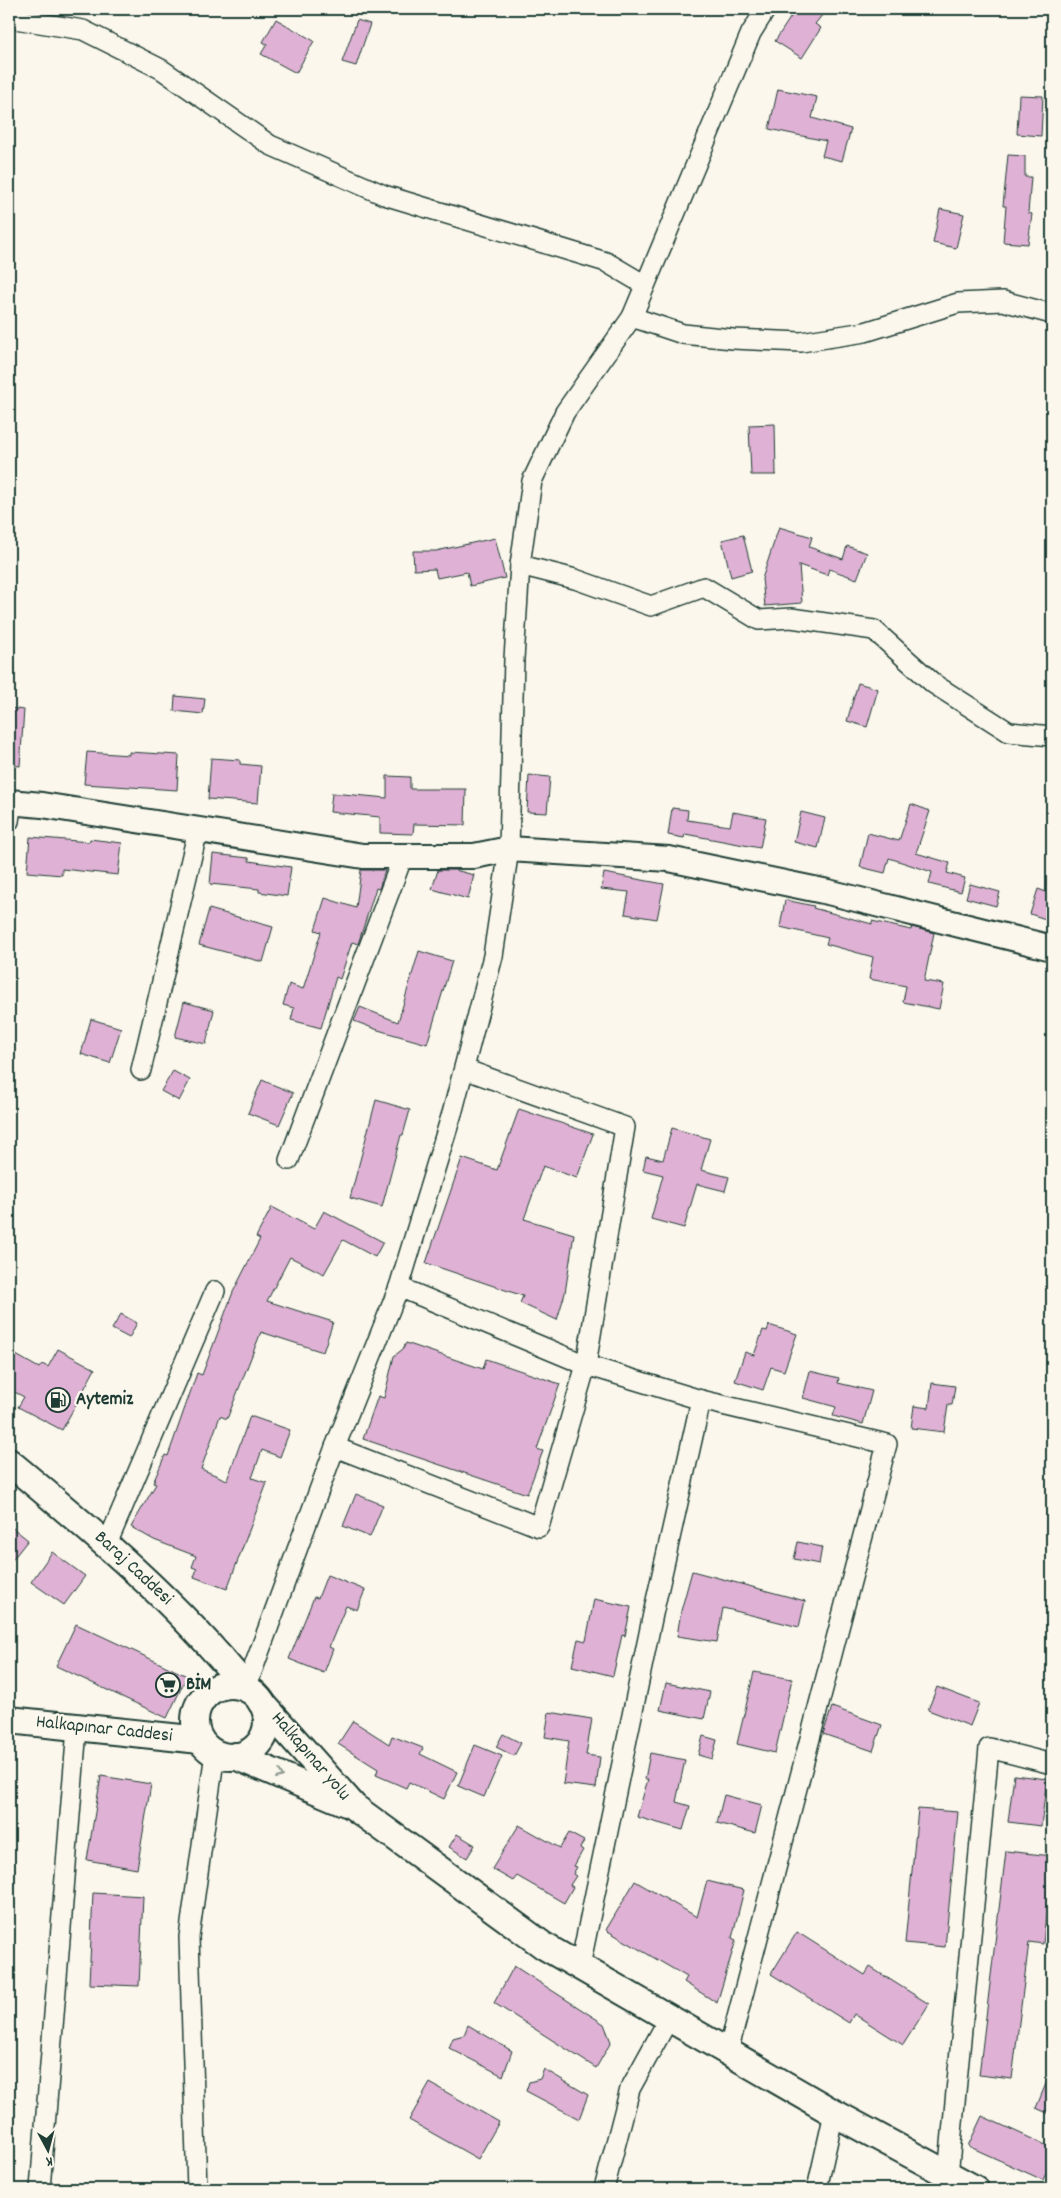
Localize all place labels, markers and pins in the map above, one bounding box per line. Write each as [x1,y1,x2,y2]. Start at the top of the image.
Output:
fuel station icon: Aytemiz [45,1387,71,1413]
place label: Aytemiz [76,1387,134,1414]
supermarket icon: BİM [155,1672,181,1698]
place label: BİM [186,1672,211,1699]

